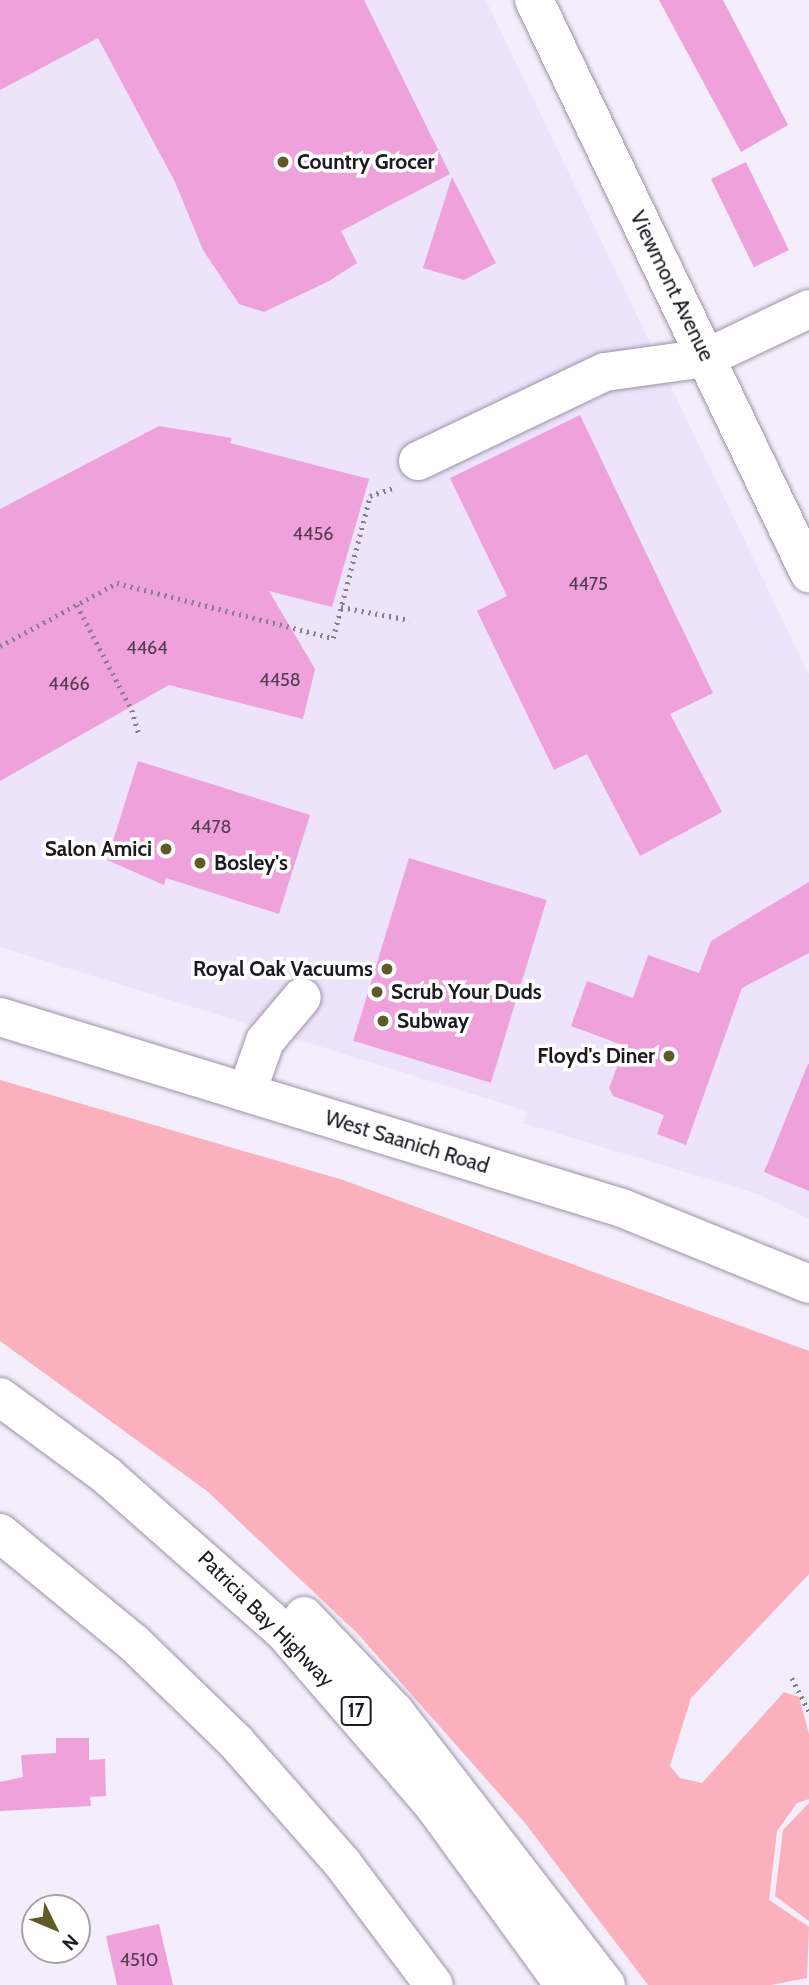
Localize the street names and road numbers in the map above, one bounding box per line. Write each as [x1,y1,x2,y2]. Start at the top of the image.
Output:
street label: Viewmont Avenue [625,207,719,365]
street label: West Saanich Road [322,1105,492,1179]
street label: Patricia Bay Highway [193,1546,339,1692]
road number: 17 [340,1695,372,1726]

